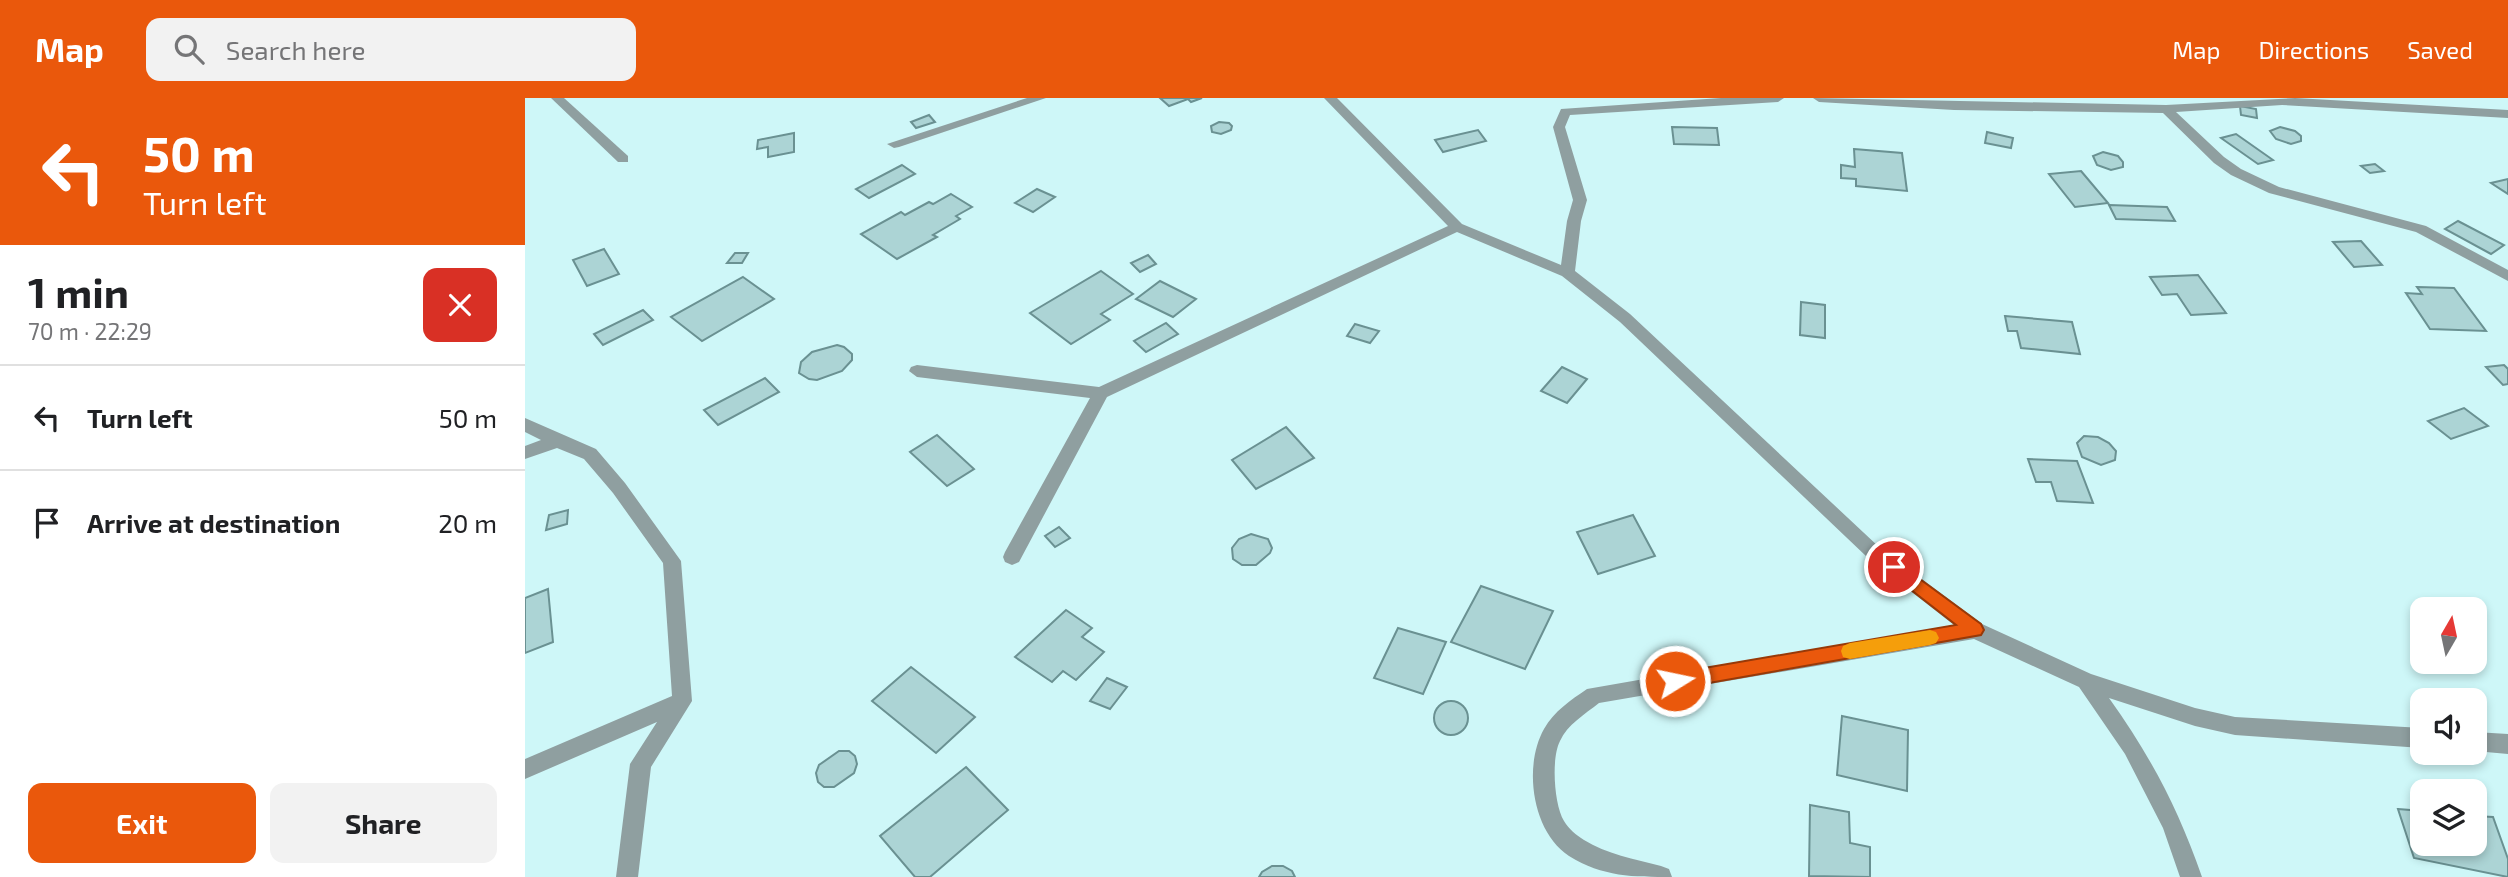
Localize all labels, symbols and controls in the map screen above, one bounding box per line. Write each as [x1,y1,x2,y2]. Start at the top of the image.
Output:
search box [146,18,636,81]
text: Map [35,29,104,69]
icon: search [170,30,208,68]
text: Search here [226,34,365,65]
text: Map [2172,35,2220,64]
text: Directions [2258,35,2369,64]
text: Saved [2407,35,2473,64]
text: 50 m [143,123,255,182]
icon: left [28,126,119,217]
text: Turn left [143,183,267,221]
text: 1 min [28,266,129,316]
button: close [423,268,497,342]
text: 70 m · 22:29 [28,317,152,345]
icon: left [28,399,66,437]
text: Turn left [87,402,193,433]
text: 50 m [439,402,497,433]
icon: arrive [28,504,66,542]
text: Arrive at destination [87,507,340,538]
text: 20 m [438,507,497,538]
pin [1864,537,1924,597]
icon: arrive [1875,548,1913,586]
north arrow [2410,597,2487,674]
map controls [2410,597,2487,856]
position arrow [1638,644,1712,718]
button: sound [2410,688,2487,765]
button: layers [2410,779,2487,856]
button: Exit [28,783,256,863]
button: Share [270,783,497,863]

